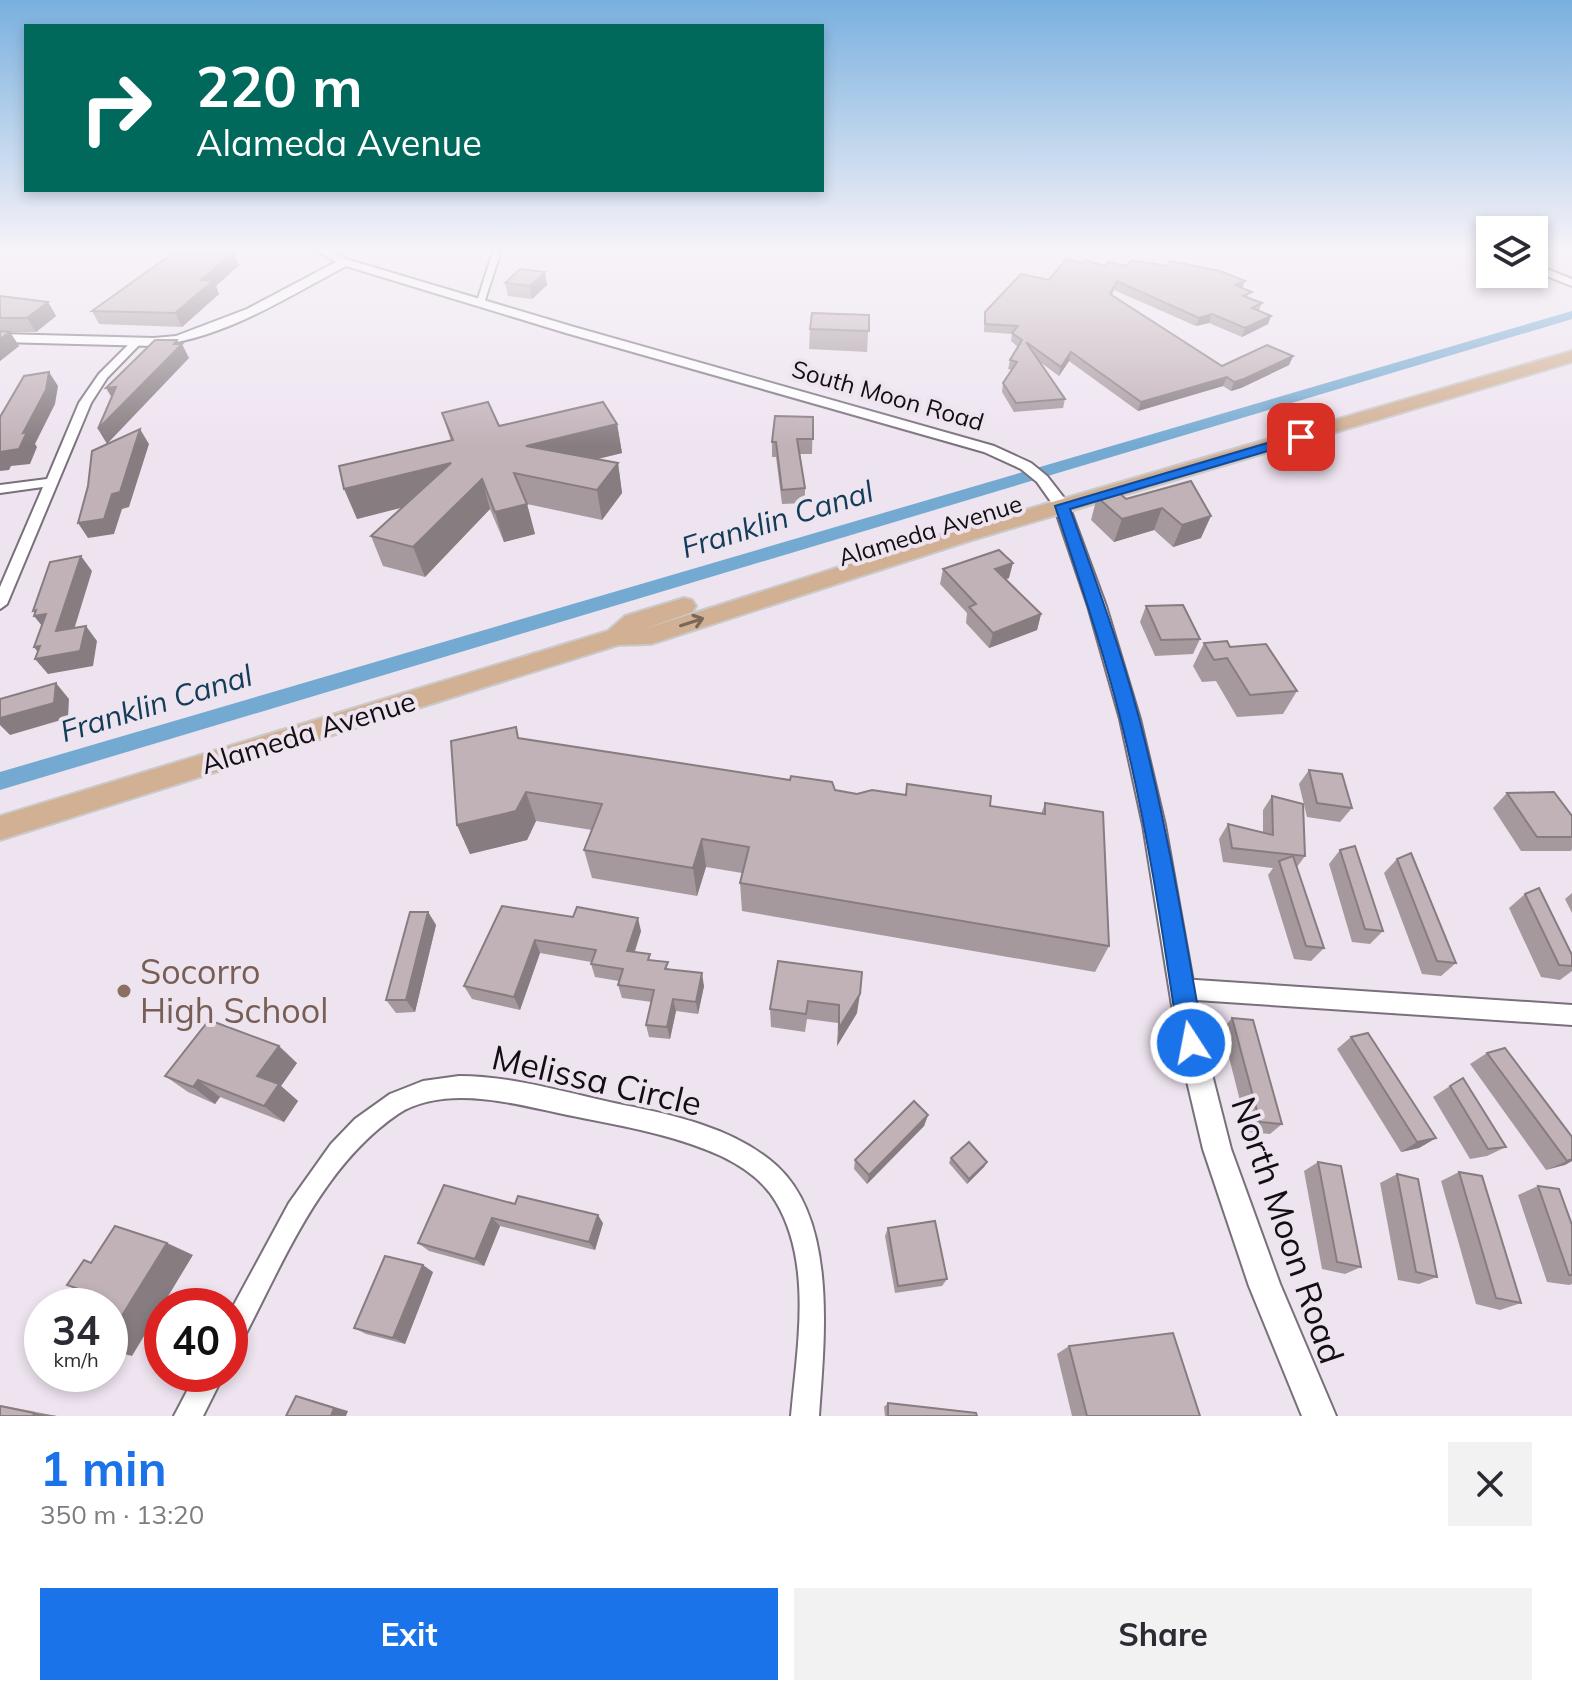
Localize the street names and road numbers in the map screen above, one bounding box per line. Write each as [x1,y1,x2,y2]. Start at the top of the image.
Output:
street label: South Moon Road [789,353,987,437]
street label: Alameda Avenue [835,488,1025,572]
street label: Alameda Avenue [197,683,419,781]
street label: Melissa Circle [488,1035,706,1125]
street label: North Moon Road [1222,1091,1354,1369]

